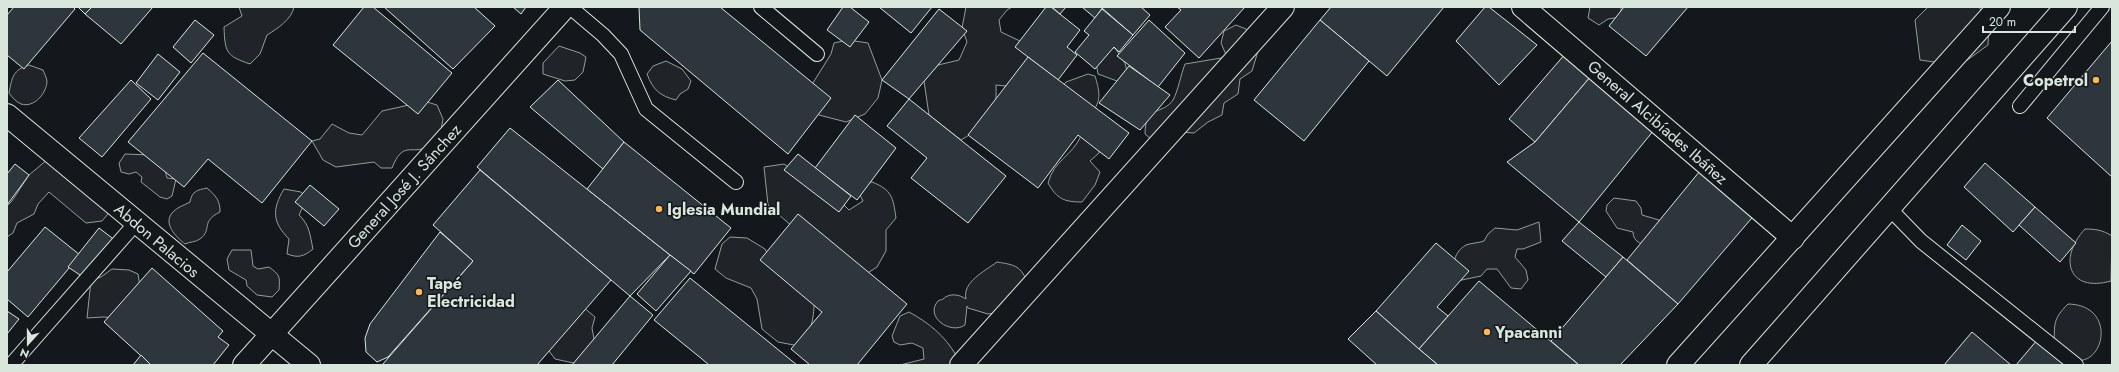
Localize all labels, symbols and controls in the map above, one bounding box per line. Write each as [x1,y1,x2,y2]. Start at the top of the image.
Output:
scale bar [1983,8,2075,34]
text: 20 m [1989,13,2016,31]
street label: General Alcibíades Ibáñez [1583,55,1733,190]
place label: Copetrol [2023,69,2088,92]
marker: Copetrol [2091,75,2101,85]
street label: General José J. Sánchez [342,118,467,254]
street label: Abdon Palacios [109,198,204,283]
place label: Iglesia Mundial [667,198,780,221]
marker: Iglesia Mundial [654,204,664,214]
place label: Tapé Electricidad [427,272,515,313]
marker: Tapé Electricidad [414,287,424,297]
place label: Ypacanni [1494,321,1562,344]
north arrow [8,324,48,364]
marker: Ypacanni [1482,327,1492,337]
text: N [17,344,31,362]

